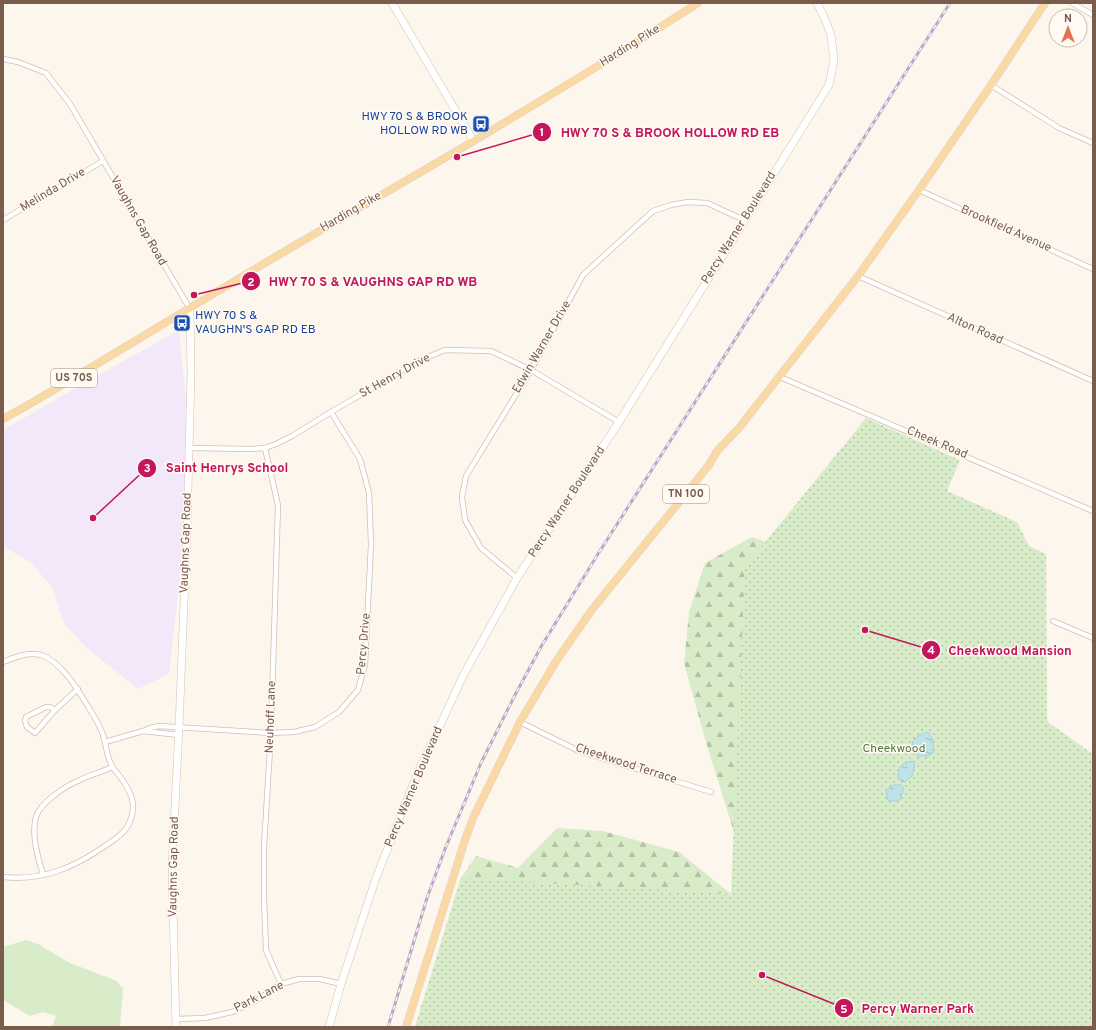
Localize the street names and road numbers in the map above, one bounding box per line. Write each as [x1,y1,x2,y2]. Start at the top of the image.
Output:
street label: Harding Pike [597,21,663,71]
street label: Melinda Drive [17,164,89,216]
street label: Percy Warner Boulevard [698,169,780,287]
street label: Vaughns Gap Road [106,173,170,269]
street label: Harding Pike [317,188,385,236]
street label: Brookfield Avenue [958,202,1054,256]
street label: Edwin Warner Drive [509,298,575,396]
street label: Alton Road [944,310,1006,348]
street label: St Henry Drive [357,350,433,402]
road number: US 70S [51,369,97,387]
street label: Cheek Road [904,423,970,463]
street label: Percy Warner Boulevard [525,443,609,561]
road number: TN 100 [663,485,709,503]
street label: Vaughns Gap Road [176,492,196,594]
street label: Percy Drive [353,612,375,676]
street label: Neuhoff Lane [262,680,280,754]
street label: Percy Warner Boulevard [381,724,447,850]
street label: Cheekwood Terrace [573,740,679,788]
street label: Vaughns Gap Road [165,816,183,918]
street label: Park Lane [231,978,287,1016]

